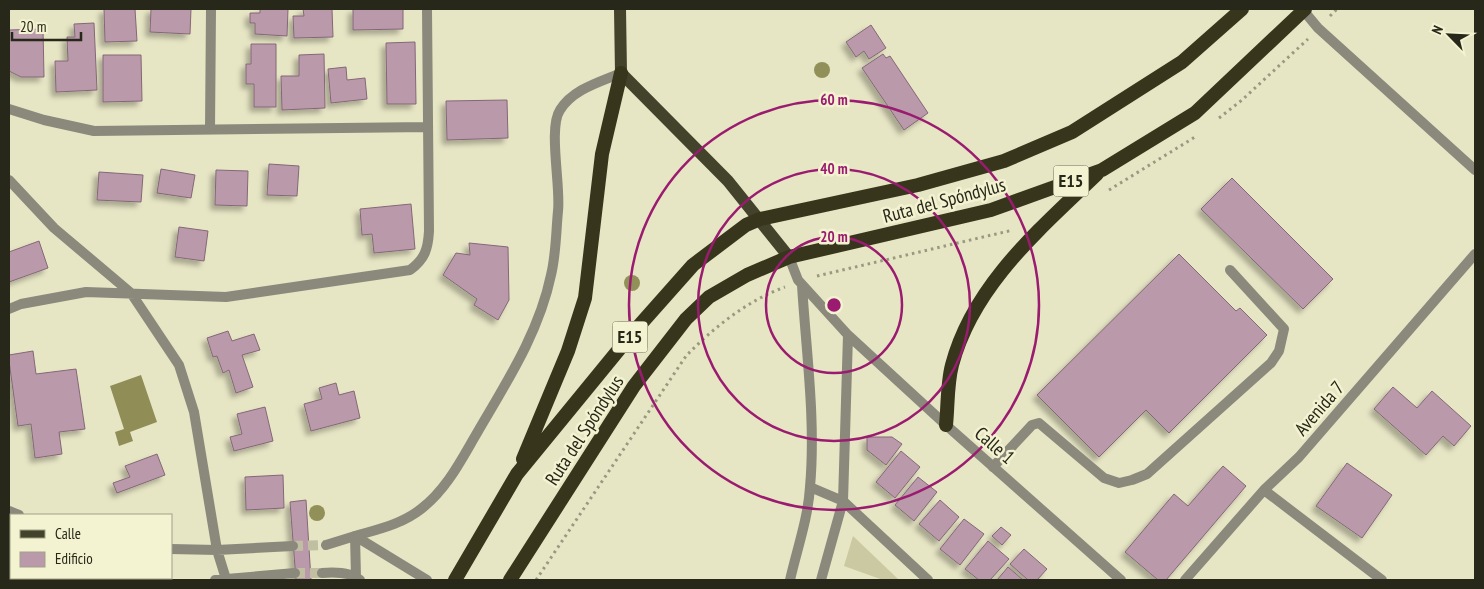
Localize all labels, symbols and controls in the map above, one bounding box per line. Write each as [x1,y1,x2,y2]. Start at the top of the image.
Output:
scale bar [12,10,81,42]
north arrow [1424,10,1474,60]
text: 20 m [20,17,46,36]
text: N [1427,23,1447,37]
text: 60 m [820,90,848,109]
text: 40 m [820,159,848,178]
road number: E15 [1054,166,1088,197]
street label: Ruta del Spóndylus [880,172,1008,228]
text: 20 m [820,227,848,246]
centre of rings [825,296,843,314]
road number: E15 [612,322,648,352]
street label: Ruta del Spóndylus [540,371,628,489]
street label: Avenida 7 [1289,376,1349,440]
street label: Calle 1 [970,421,1020,469]
legend [10,514,172,579]
text: Calle [55,524,81,543]
text: Edificio [55,549,93,568]

